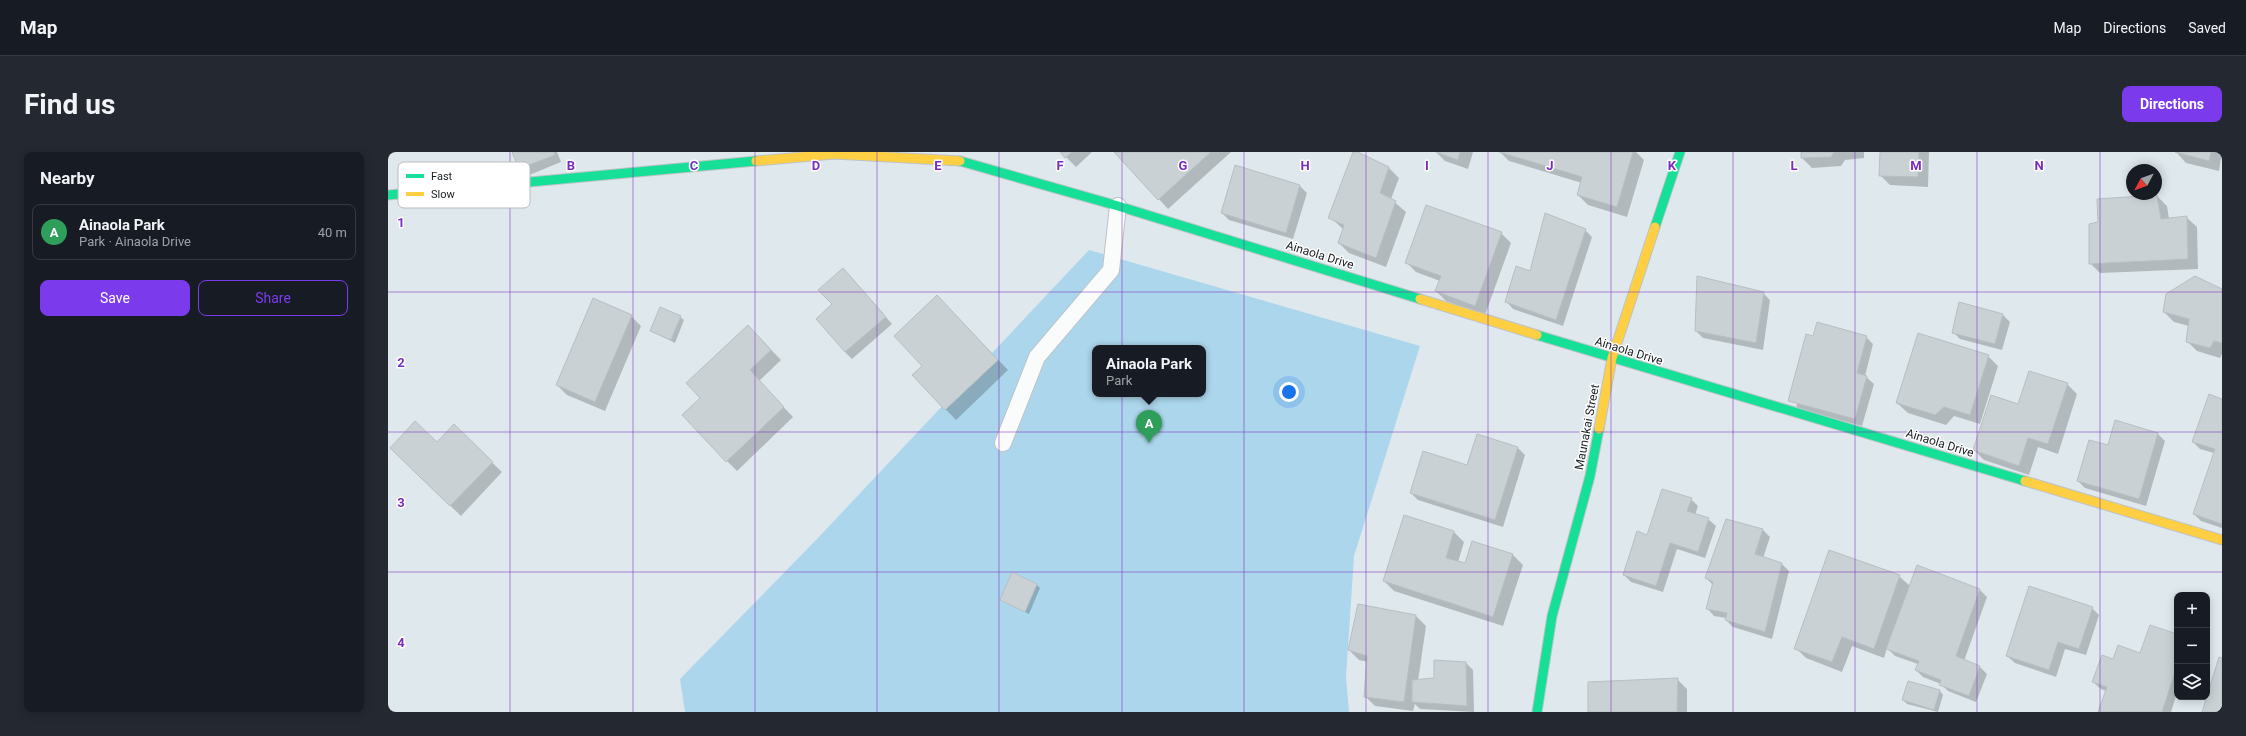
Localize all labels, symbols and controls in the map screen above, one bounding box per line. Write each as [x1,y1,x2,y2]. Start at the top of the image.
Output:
text: Map [20,16,58,39]
text: Map [2054,20,2081,36]
text: Directions [2103,20,2166,36]
text: Saved [2188,20,2226,36]
button: Directions [2122,86,2222,122]
text: Find us [24,88,115,121]
text: B [567,158,575,173]
text: C [690,158,699,173]
text: D [812,158,820,173]
text: E [934,158,942,173]
text: F [1056,158,1064,173]
text: G [1179,158,1188,173]
text: H [1300,158,1310,173]
text: I [1425,158,1429,173]
text: J [1546,158,1554,173]
text: K [1668,158,1677,173]
text: L [1790,158,1798,173]
text: M [1910,158,1922,173]
text: N [2034,158,2044,173]
legend [398,162,530,208]
north arrow [2126,164,2162,200]
text: Nearby [40,168,95,188]
text: Fast [431,170,453,183]
text: Slow [431,188,455,201]
text: 1 [397,215,405,230]
text: Ainaola Park [79,216,165,234]
text: A [50,225,58,240]
text: 40 m [318,225,347,240]
text: Park · Ainaola Drive [79,234,191,249]
street label: Ainaola Drive [1284,238,1356,272]
button: Save [40,280,190,316]
button: Share [198,280,348,316]
street label: Ainaola Drive [1593,334,1665,368]
popup [1092,345,1206,397]
text: 2 [397,355,405,370]
text: Ainaola Park [1106,355,1192,373]
text: Park [1106,373,1132,388]
your location [1279,382,1299,402]
street label: Maunakai Street [1572,383,1602,471]
pin: A [1136,410,1162,443]
street label: Ainaola Drive [1904,426,1976,460]
text: 3 [397,495,405,510]
map controls [2174,592,2210,700]
button: + [2174,592,2210,628]
button: − [2174,628,2210,664]
text: 4 [397,635,405,650]
button: layers [2174,664,2210,700]

